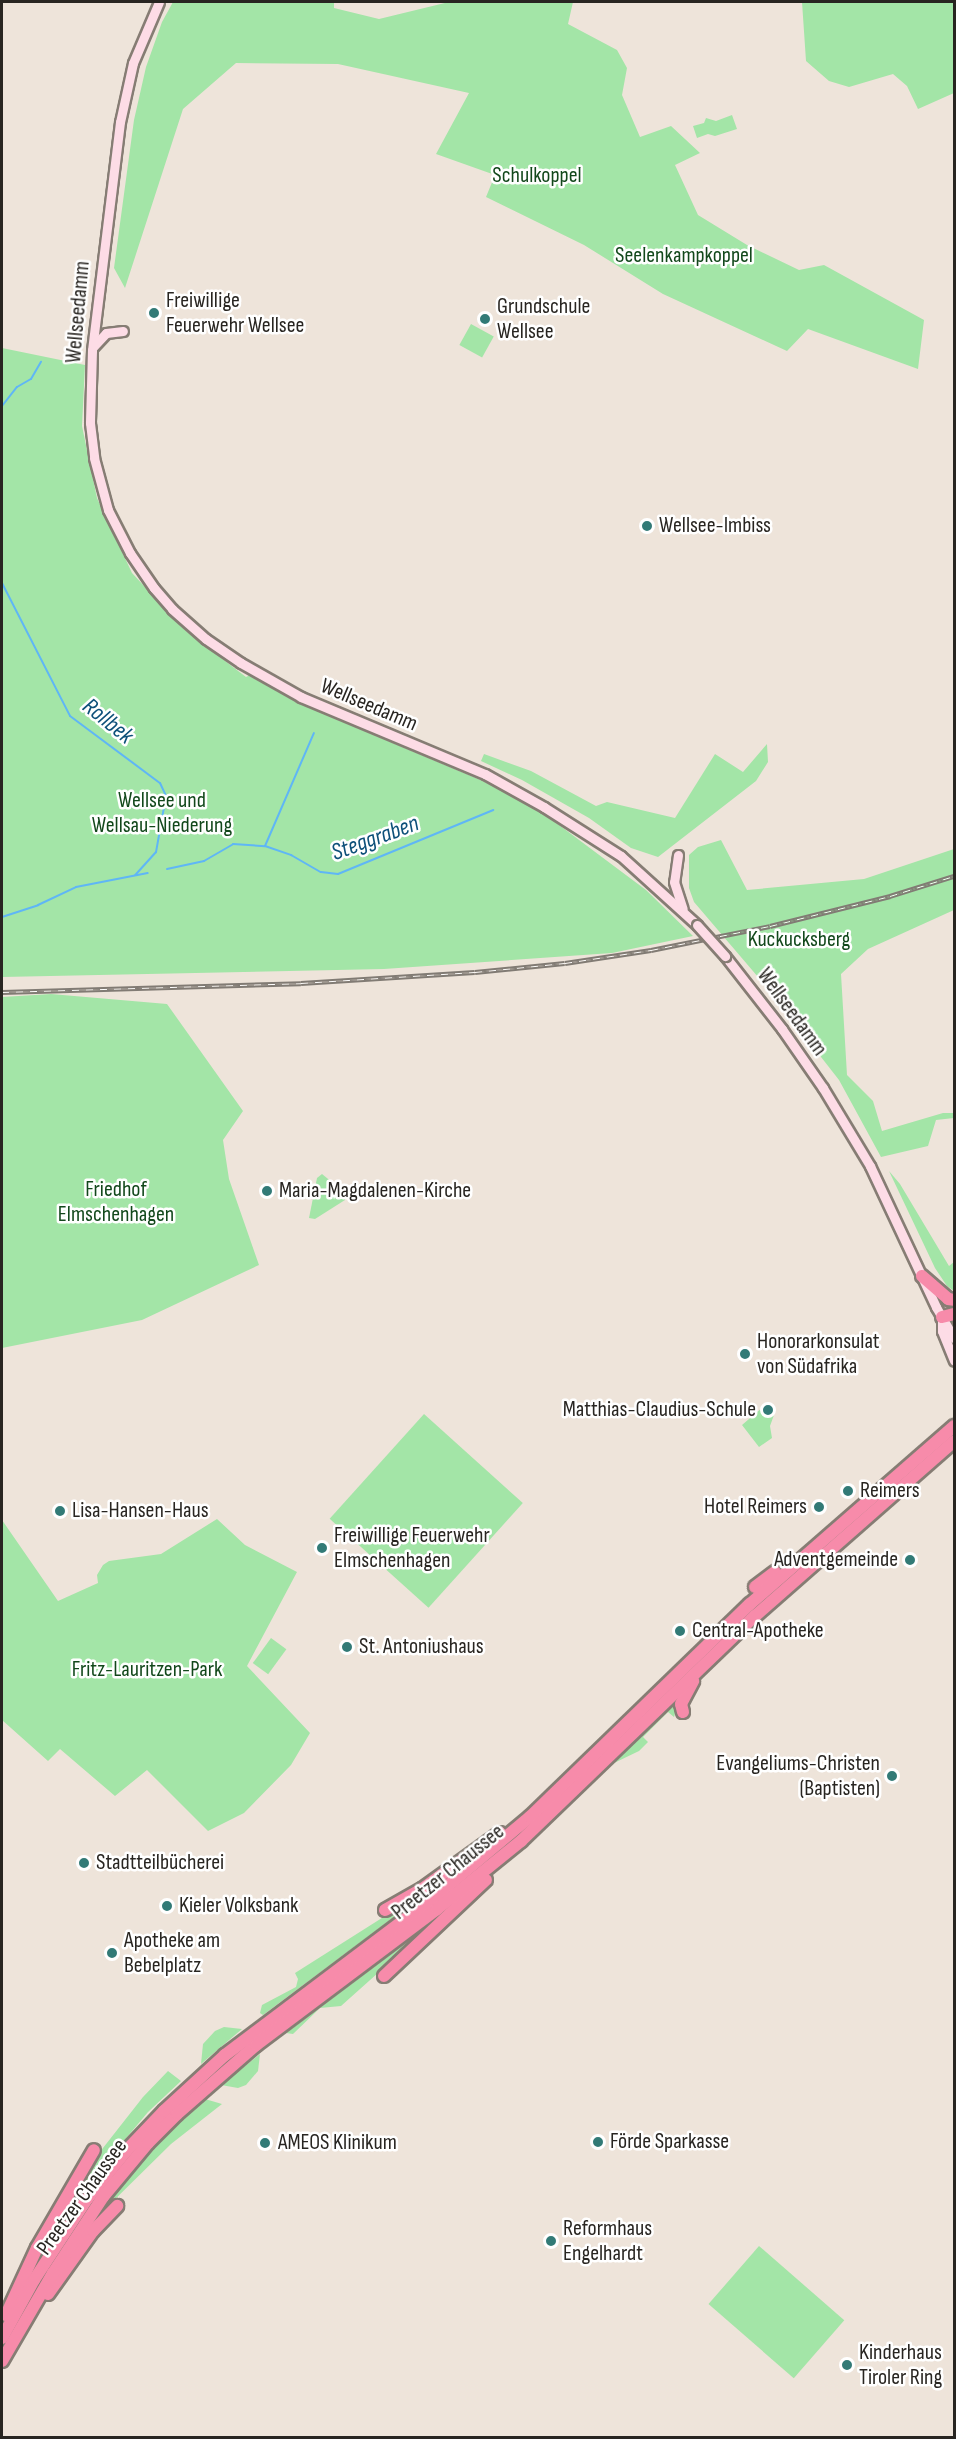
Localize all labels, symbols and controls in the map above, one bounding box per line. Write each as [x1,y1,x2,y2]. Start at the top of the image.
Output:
park label: Schulkoppel [492,163,582,189]
park label: Seelenkampkoppel [615,243,753,269]
street label: Wellseedamm [60,260,96,364]
place label: Freiwillige Feuerwehr Wellsee [166,287,304,338]
place label: Grundschule Wellsee [497,293,590,344]
marker: Freiwillige Feuerwehr Wellsee [147,306,161,320]
marker: Grundschule Wellsee [478,312,492,326]
place label: Wellsee-Imbiss [659,513,771,539]
marker: Wellsee-Imbiss [640,519,654,533]
street label: Wellseedamm [317,673,421,737]
water label: Rollbek [77,692,139,750]
park label: Wellsee und Wellsau-Niederung [92,787,232,838]
water label: Steggraben [327,809,423,867]
park label: Kuckucksberg [748,927,850,953]
street label: Wellseedamm [751,963,833,1061]
park label: Friedhof Elmschenhagen [58,1176,174,1228]
place label: Maria-Magdalenen-Kirche [279,1178,471,1204]
marker: Maria-Magdalenen-Kirche [260,1184,274,1198]
place label: Honorarkonsulat von Südafrika [757,1328,880,1380]
marker: Honorarkonsulat von Südafrika [738,1347,752,1361]
place label: Matthias-Claudius-Schule [563,1397,756,1423]
marker: Matthias-Claudius-Schule [761,1403,775,1417]
place label: Reimers [860,1478,920,1504]
marker: Reimers [841,1484,855,1498]
place label: Hotel Reimers [704,1494,807,1520]
place label: Lisa-Hansen-Haus [72,1498,209,1524]
marker: Hotel Reimers [812,1500,826,1514]
marker: Lisa-Hansen-Haus [53,1504,67,1518]
place label: Freiwillige Feuerwehr Elmschenhagen [334,1522,490,1574]
marker: Freiwillige Feuerwehr Elmschenhagen [315,1541,329,1555]
place label: Adventgemeinde [774,1547,898,1573]
marker: Adventgemeinde [903,1553,917,1567]
place label: Central-Apotheke [692,1618,824,1644]
marker: Central-Apotheke [673,1624,687,1638]
place label: St. Antoniushaus [359,1634,484,1660]
marker: St. Antoniushaus [340,1640,354,1654]
park label: Fritz-Lauritzen-Park [72,1657,222,1683]
place label: Evangeliums-Christen (Baptisten) [716,1750,880,1802]
marker: Evangeliums-Christen (Baptisten) [885,1769,899,1783]
street label: Preetzer Chaussee [386,1819,510,1925]
place label: Stadtteilbücherei [96,1850,224,1876]
marker: Stadtteilbücherei [77,1856,91,1870]
place label: Kieler Volksbank [179,1893,299,1919]
marker: Kieler Volksbank [160,1899,174,1913]
place label: Apotheke am Bebelplatz [124,1927,220,1978]
marker: Apotheke am Bebelplatz [105,1946,119,1960]
place label: Förde Sparkasse [610,2129,729,2155]
place label: AMEOS Klinikum [278,2130,397,2156]
street label: Preetzer Chaussee [31,2134,133,2260]
marker: AMEOS Klinikum [256,2134,274,2152]
marker: Förde Sparkasse [591,2135,605,2149]
place label: Reformhaus Engelhardt [563,2215,652,2266]
marker: Reformhaus Engelhardt [544,2234,558,2248]
place label: Kinderhaus Tiroler Ring [859,2339,942,2390]
marker: Kinderhaus Tiroler Ring [840,2358,854,2372]

